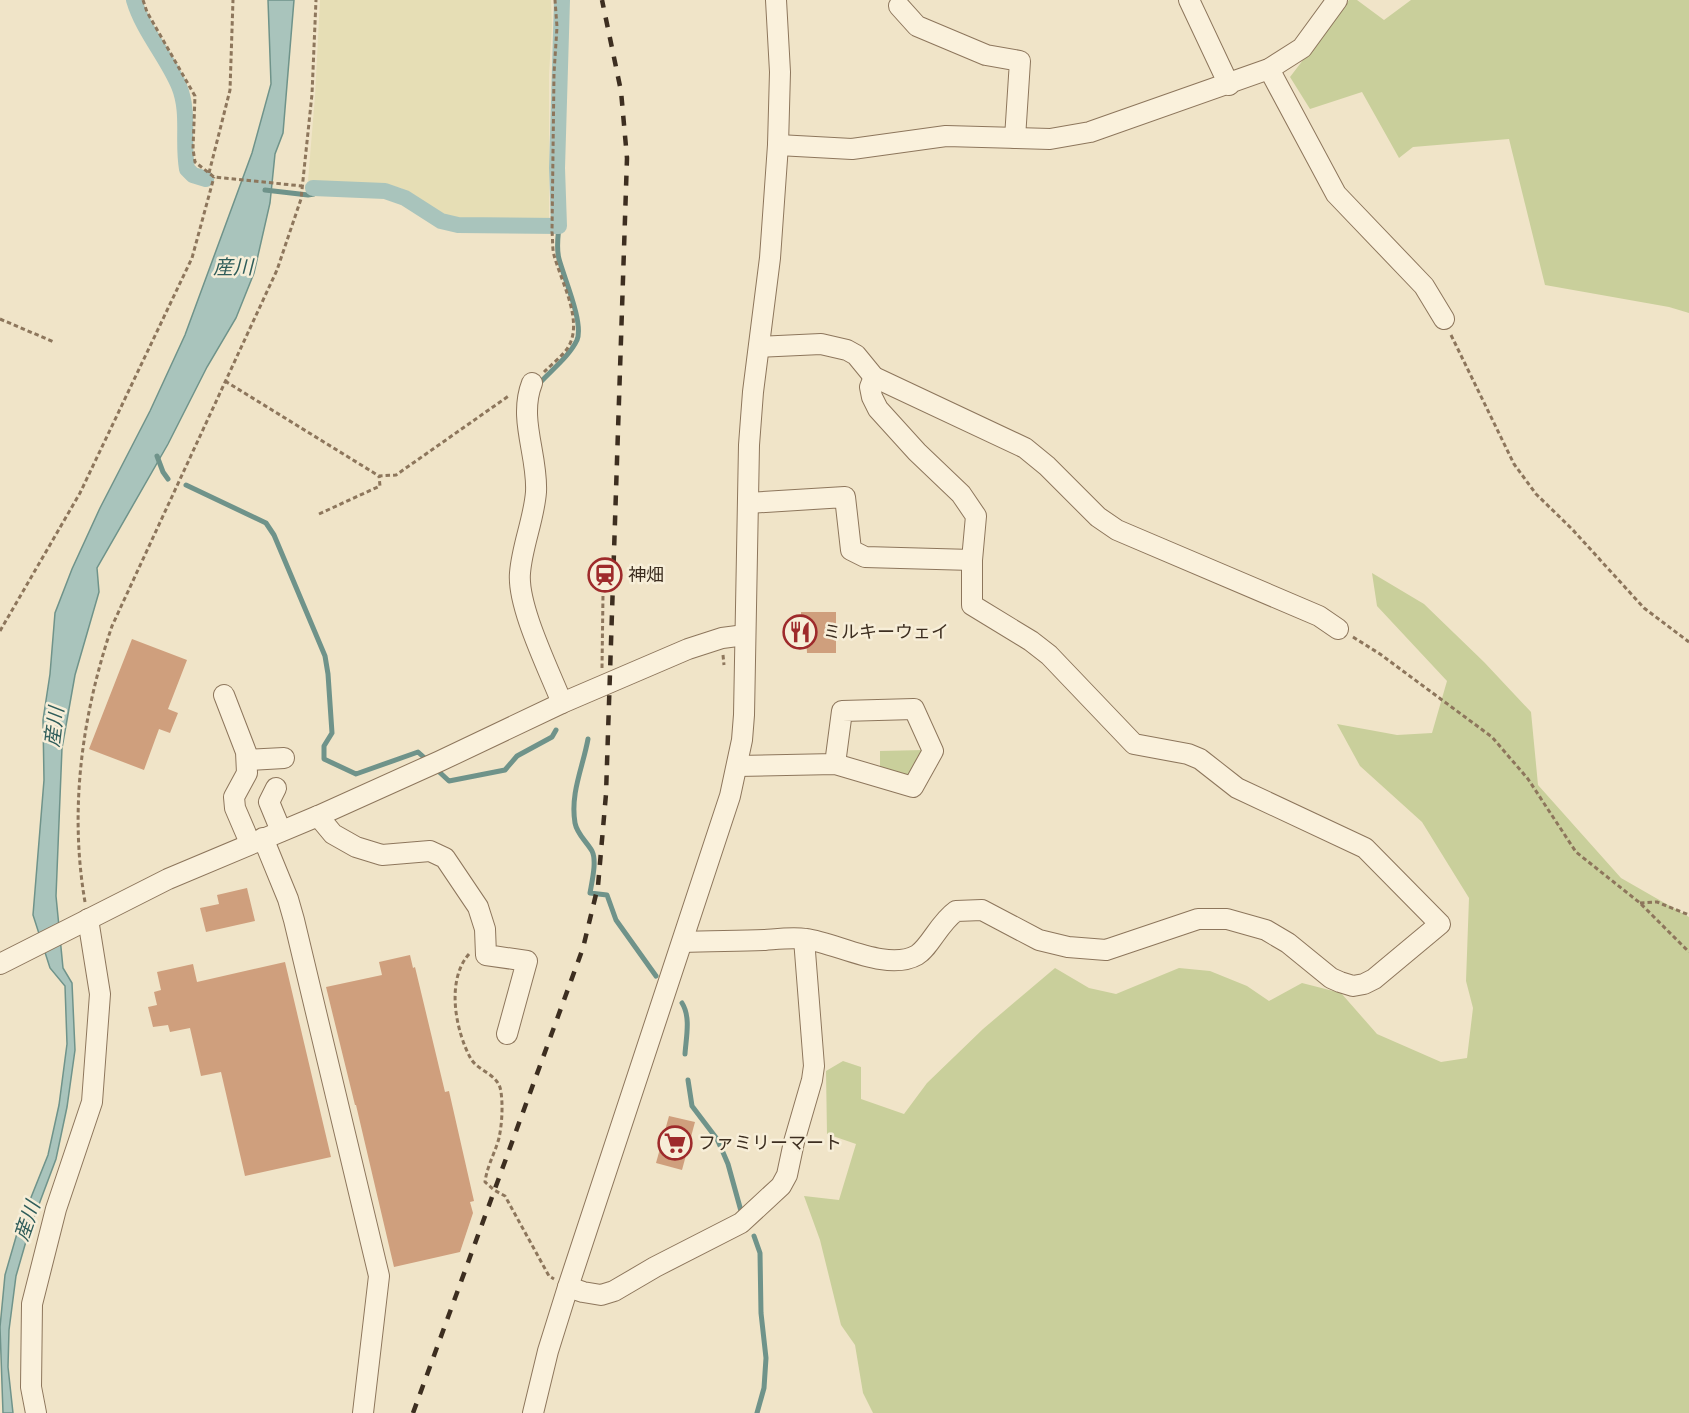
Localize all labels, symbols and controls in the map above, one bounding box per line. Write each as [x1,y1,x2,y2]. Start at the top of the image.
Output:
water label: 産川 [213,255,255,279]
station icon: 神畑 [587,557,623,593]
place label: 神畑 [628,564,664,585]
restaurant icon: ミルキーウェイ [782,614,818,650]
place label: ミルキーウェイ [823,621,949,642]
water label: 産川 [40,704,69,748]
supermarket icon: ファミリーマート [657,1125,693,1161]
place label: ファミリーマート [698,1132,842,1153]
water label: 産川 [9,1196,46,1244]

